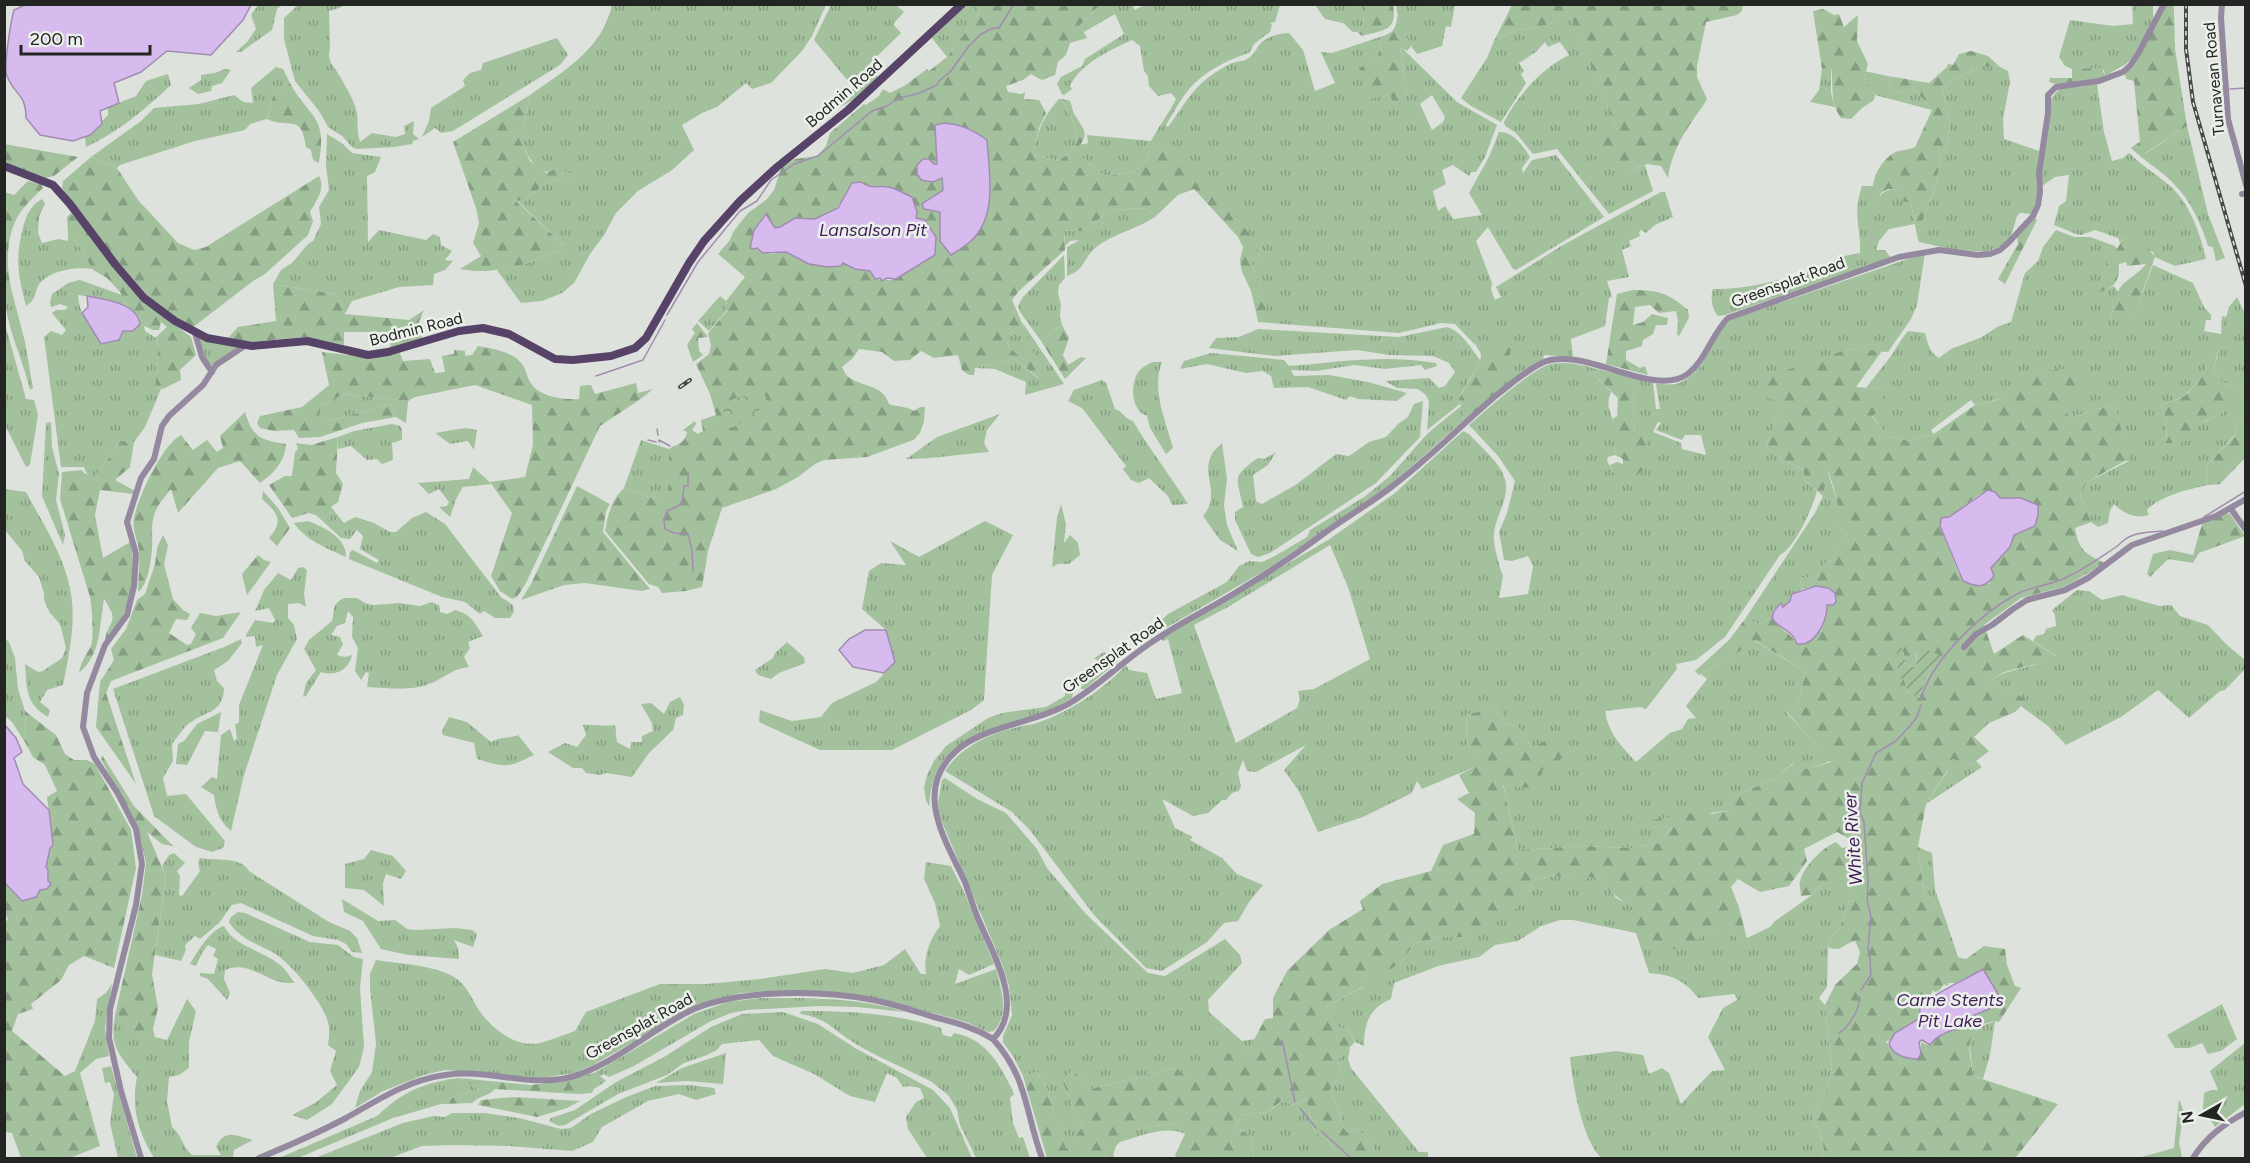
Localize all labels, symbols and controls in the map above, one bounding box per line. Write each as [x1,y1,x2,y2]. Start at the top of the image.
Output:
scale bar [21,18,150,56]
street label: Turnavean Road [2200,21,2228,137]
text: 200 m [30,28,83,50]
street label: Bodmin Road [802,55,886,131]
water label: Lansalson Pit [819,219,927,241]
street label: Greensplat Road [1729,253,1847,311]
street label: Bodmin Road [367,308,465,350]
street label: Greensplat Road [1059,613,1167,697]
water label: White River [1839,791,1867,886]
street label: Greensplat Road [582,989,696,1063]
water label: Carne Stents Pit Lake [1896,989,2004,1032]
north arrow [2172,1085,2232,1145]
text: N [2177,1110,2198,1125]

